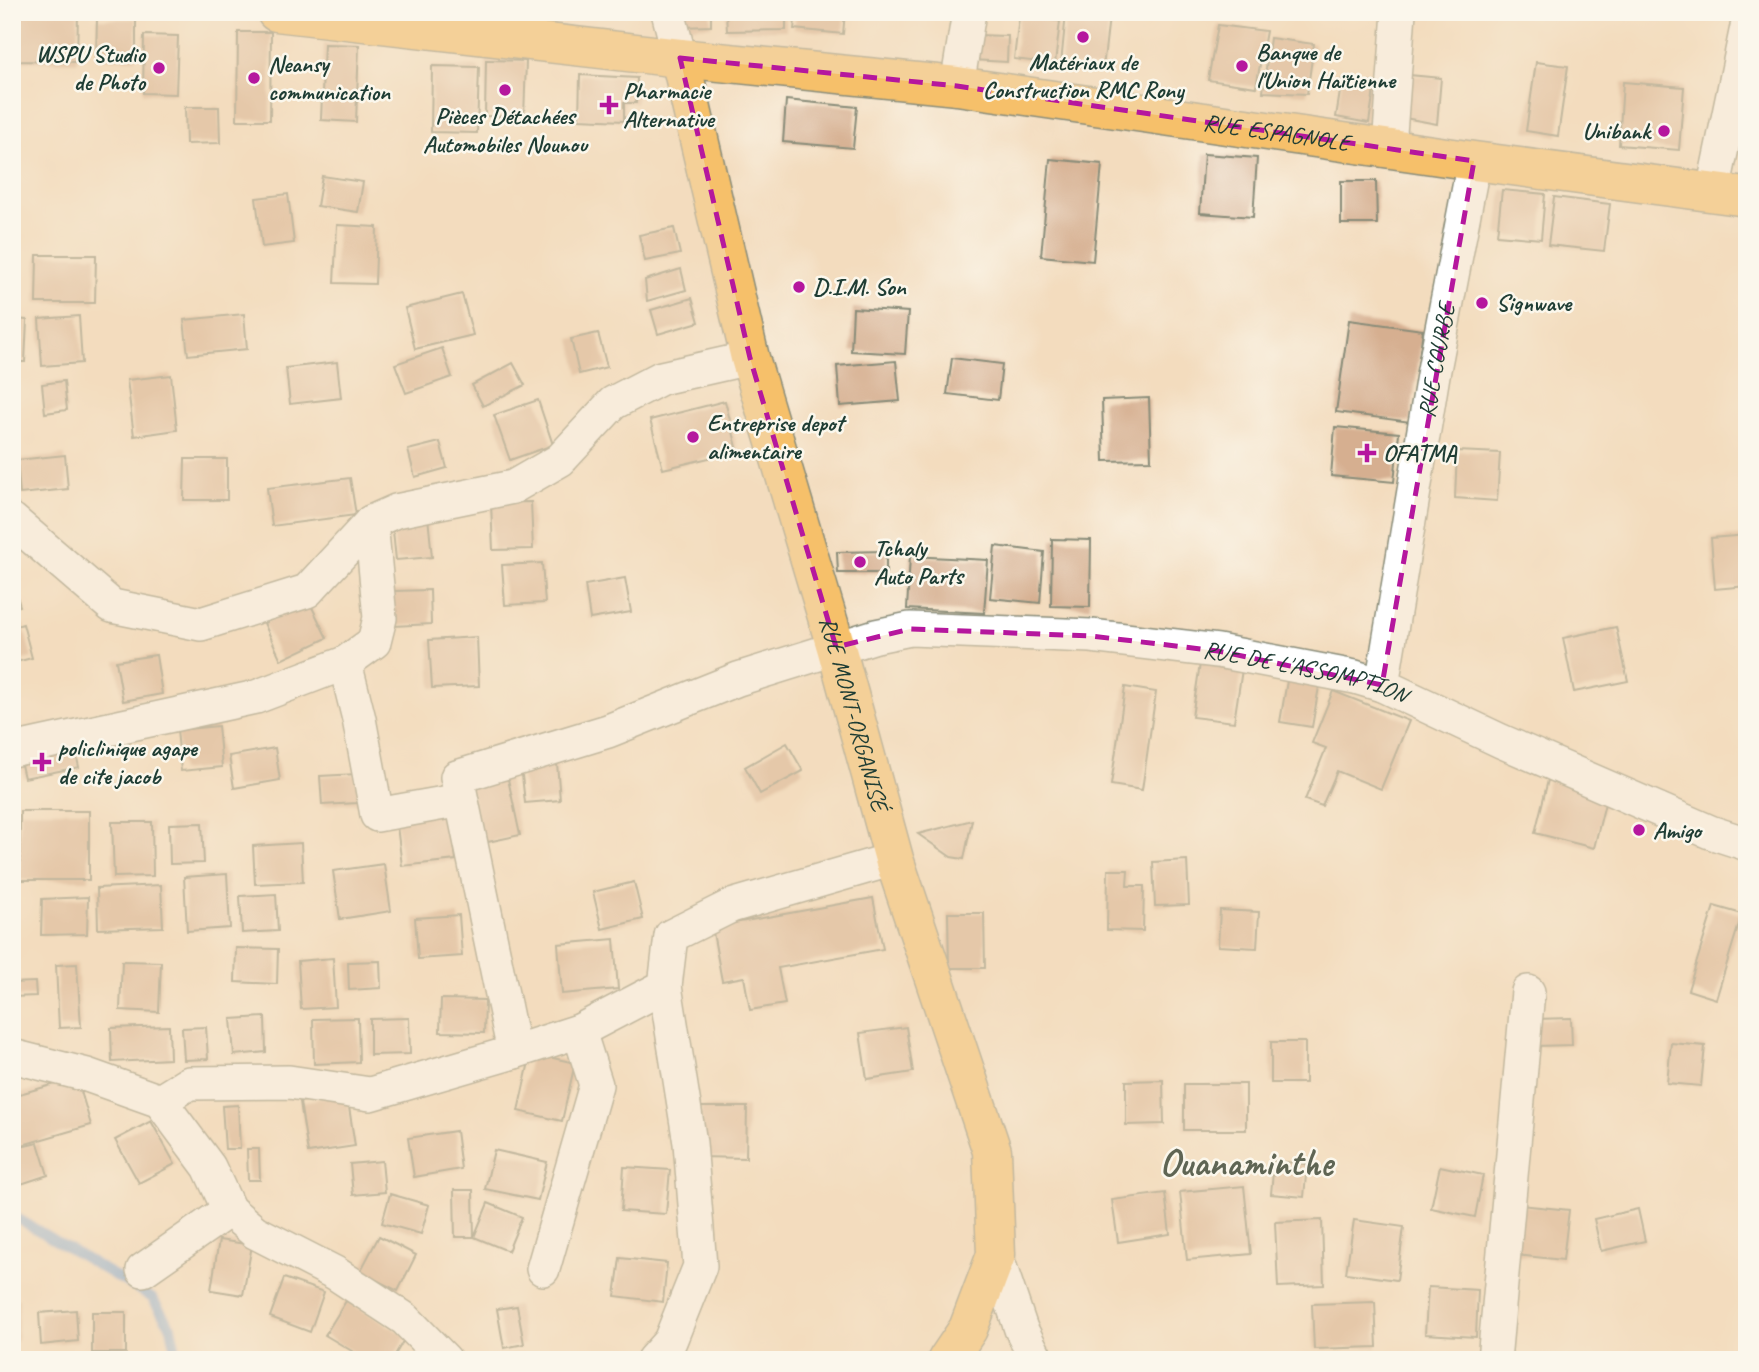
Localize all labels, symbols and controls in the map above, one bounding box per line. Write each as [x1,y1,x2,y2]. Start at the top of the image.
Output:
marker: Matériaux de Construction RMC Rony [1075,29,1091,45]
place label: Banque de l'Union Haïtienne [1256,37,1397,95]
place label: WSPU Studio de Photo [36,39,147,97]
place label: Matériaux de Construction RMC Rony [983,47,1185,105]
place label: Neansy communication [268,49,391,107]
marker: Banque de l'Union Haïtienne [1234,58,1250,74]
marker: WSPU Studio de Photo [151,60,167,76]
marker: Neansy communication [246,70,262,86]
place label: Pharmacie Alternative [623,76,716,134]
marker: Pièces Détachées Automobiles Nounou [497,82,513,98]
marker: Pharmacie Alternative [601,97,617,113]
place label: Pièces Détachées Automobiles Nounou [423,101,589,159]
street label: RUE ESPAGNOLE [1201,107,1355,158]
place label: Unibank [1582,116,1652,146]
marker: Unibank [1656,123,1672,139]
place label: D.I.M. Son [813,272,907,302]
marker: D.I.M. Son [791,279,807,295]
place label: Signwave [1496,288,1573,318]
marker: Signwave [1474,295,1490,311]
street label: RUE COURBE [1411,298,1462,420]
place label: Entreprise depot alimentaire [707,408,847,466]
marker: Entreprise depot alimentaire [685,429,701,445]
place label: OFATMA [1383,438,1458,468]
marker: OFATMA [1357,443,1377,463]
place label: Tchaly Auto Parts [874,533,965,591]
marker: Tchaly Auto Parts [852,554,868,570]
street label: RUE MONT-ORGANISÉ [813,613,896,817]
street label: RUE DE L'ASSOMPTION [1202,634,1416,712]
place label: policlinique agape de cite jacob [58,733,199,791]
marker: policlinique agape de cite jacob [32,752,52,772]
place label: Amigo [1653,815,1703,845]
marker: Amigo [1631,822,1647,838]
district label: Ouanaminthe [1159,1139,1336,1186]

